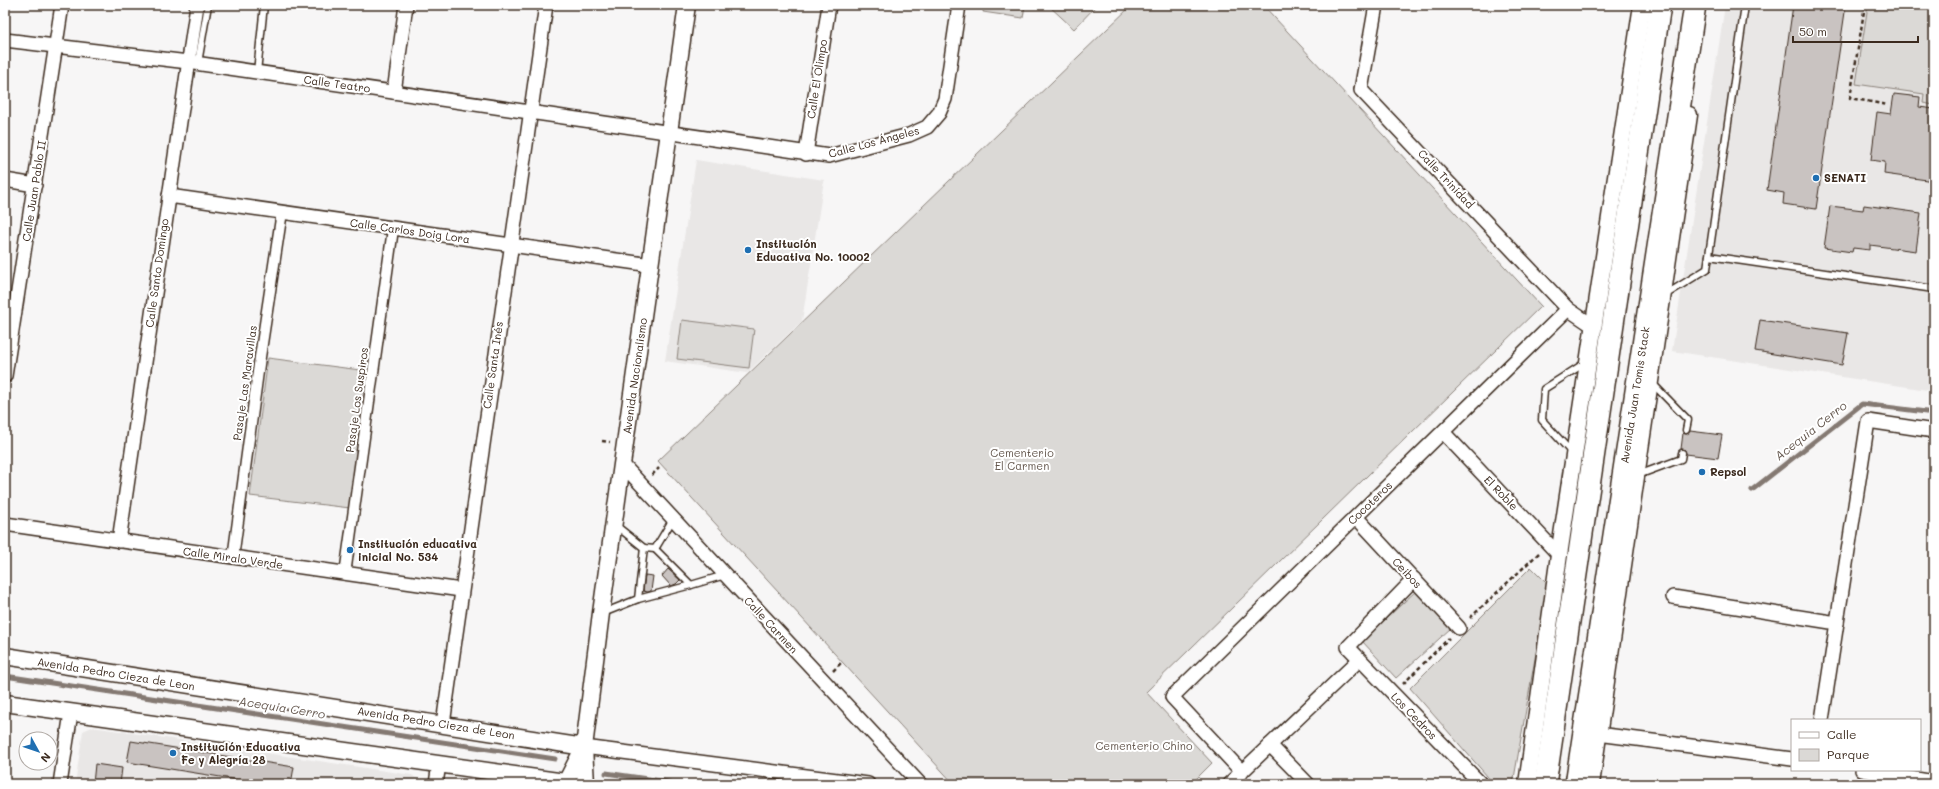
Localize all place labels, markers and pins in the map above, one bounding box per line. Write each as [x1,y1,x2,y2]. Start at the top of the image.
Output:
place label: SENATI [1824,170,1866,185]
marker: SENATI [1811,173,1821,183]
place label: Institución Educativa No. 10002 [756,236,870,264]
marker: Institución Educativa No. 10002 [743,245,753,255]
place label: Repsol [1710,464,1746,479]
marker: Repsol [1697,467,1707,477]
place label: Institución educativa inicial No. 534 [358,536,477,564]
marker: Institución educativa inicial No. 534 [345,545,355,555]
place label: Institución Educativa Fe y Alegría 28 [181,739,301,767]
marker: Institución Educativa Fe y Alegría 28 [168,748,178,758]

